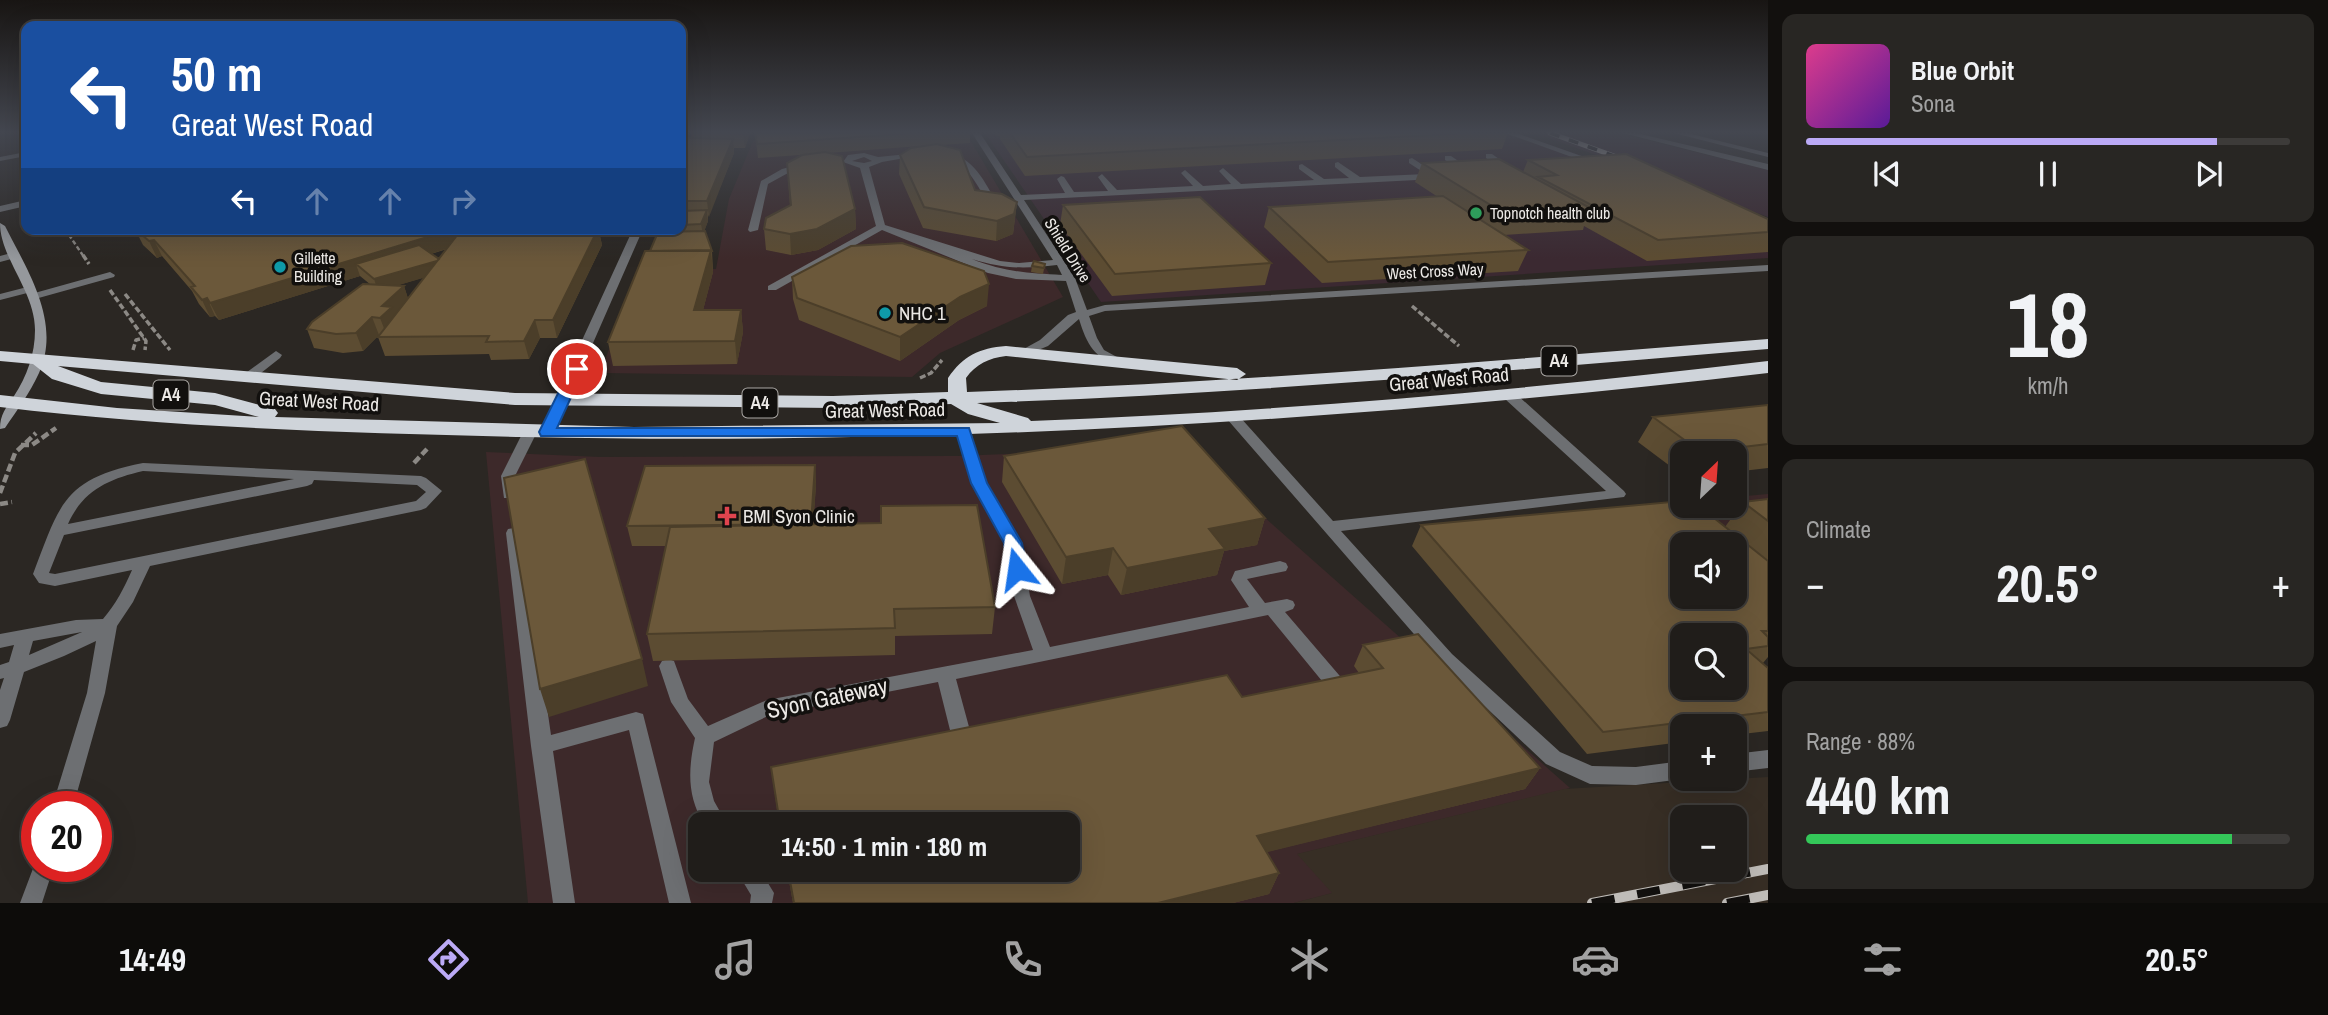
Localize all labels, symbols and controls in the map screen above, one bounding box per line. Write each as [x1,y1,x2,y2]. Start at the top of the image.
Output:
text: 50 m [171,40,263,106]
icon: left [56,49,147,140]
text: Blue Orbit [1911,53,2014,88]
text: Sona [1911,88,1955,119]
text: Great West Road [171,103,373,146]
icon: previous [1868,155,1906,193]
icon: pause [2029,155,2067,193]
icon: next [2190,155,2228,193]
icon: left [225,182,263,220]
icon: ahead [298,182,336,220]
icon: ahead [371,182,409,220]
icon: right [444,182,482,220]
place label: Topnotch health club [1490,202,1610,224]
marker: Topnotch health club [1468,205,1484,221]
street label: Shield Drive [1040,214,1096,286]
place label: Gillette Building [294,247,343,287]
street label: West Cross Way [1386,257,1484,285]
marker: Gillette Building [272,259,288,275]
text: 18 [2007,263,2090,385]
place label: NHC 1 [899,300,946,326]
marker: NHC 1 [877,305,893,321]
pin [547,339,607,399]
road number: A4 [1542,346,1576,376]
icon: arrive [558,350,596,388]
street label: Great West Road [1388,361,1510,397]
text: km/h [2028,370,2068,401]
road number: A4 [154,380,188,410]
street label: Great West Road [258,385,380,417]
road number: A4 [742,388,778,418]
street label: Great West Road [825,396,945,424]
north arrow [1670,441,1746,518]
map controls [1670,441,1747,882]
place label: BMI Syon Clinic [743,503,855,529]
marker: BMI Syon Clinic [717,506,737,526]
text: Climate [1806,514,1871,545]
position arrow [980,532,1054,606]
button: sound [1670,532,1747,609]
text: 20.5° [1996,548,2100,618]
text: − [1806,558,1824,609]
text: + [2272,558,2290,609]
button: search [1670,623,1747,700]
street label: Syon Gateway [764,669,891,725]
button: + [1670,714,1747,791]
text: Range · 88% [1806,726,1915,757]
text: 440 km [1806,760,1951,830]
speed limit sign: 20 [21,791,112,882]
button: − [1670,805,1747,882]
text: 14:50 · 1 min · 180 m [781,829,987,864]
icon: directions [424,935,473,984]
icon: music [711,935,760,984]
icon: phone [998,935,1047,984]
icon: climate [1285,935,1334,984]
icon: car [1571,935,1620,984]
icon: filters [1858,935,1907,984]
text: 14:49 [119,938,186,981]
text: 20.5° [2145,938,2209,981]

